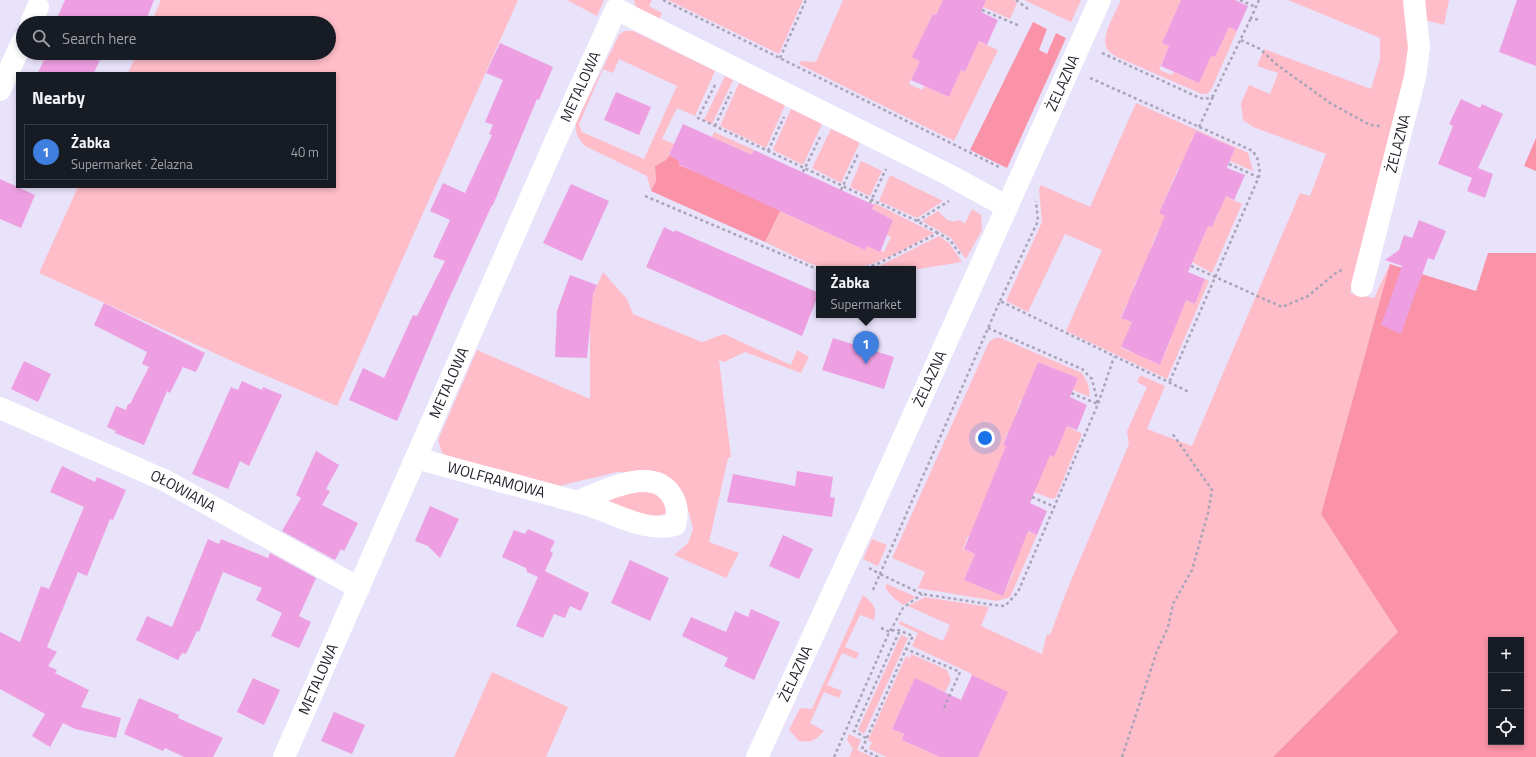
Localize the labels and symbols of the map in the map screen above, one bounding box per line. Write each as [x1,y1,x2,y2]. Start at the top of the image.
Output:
street label: METALOWA [554,47,606,126]
street label: ŻELAZNA [1040,51,1085,115]
street label: ŻELAZNA [1379,112,1416,175]
pin: 1 [853,331,879,364]
street label: METALOWA [423,343,474,422]
street label: ŻELAZNA [907,346,952,410]
your location [975,428,995,448]
street label: WOLFRAMOWA [445,455,548,504]
street label: OŁOWIANA [147,463,220,518]
street label: METALOWA [292,640,344,718]
street label: ŻELAZNA [772,641,818,705]

